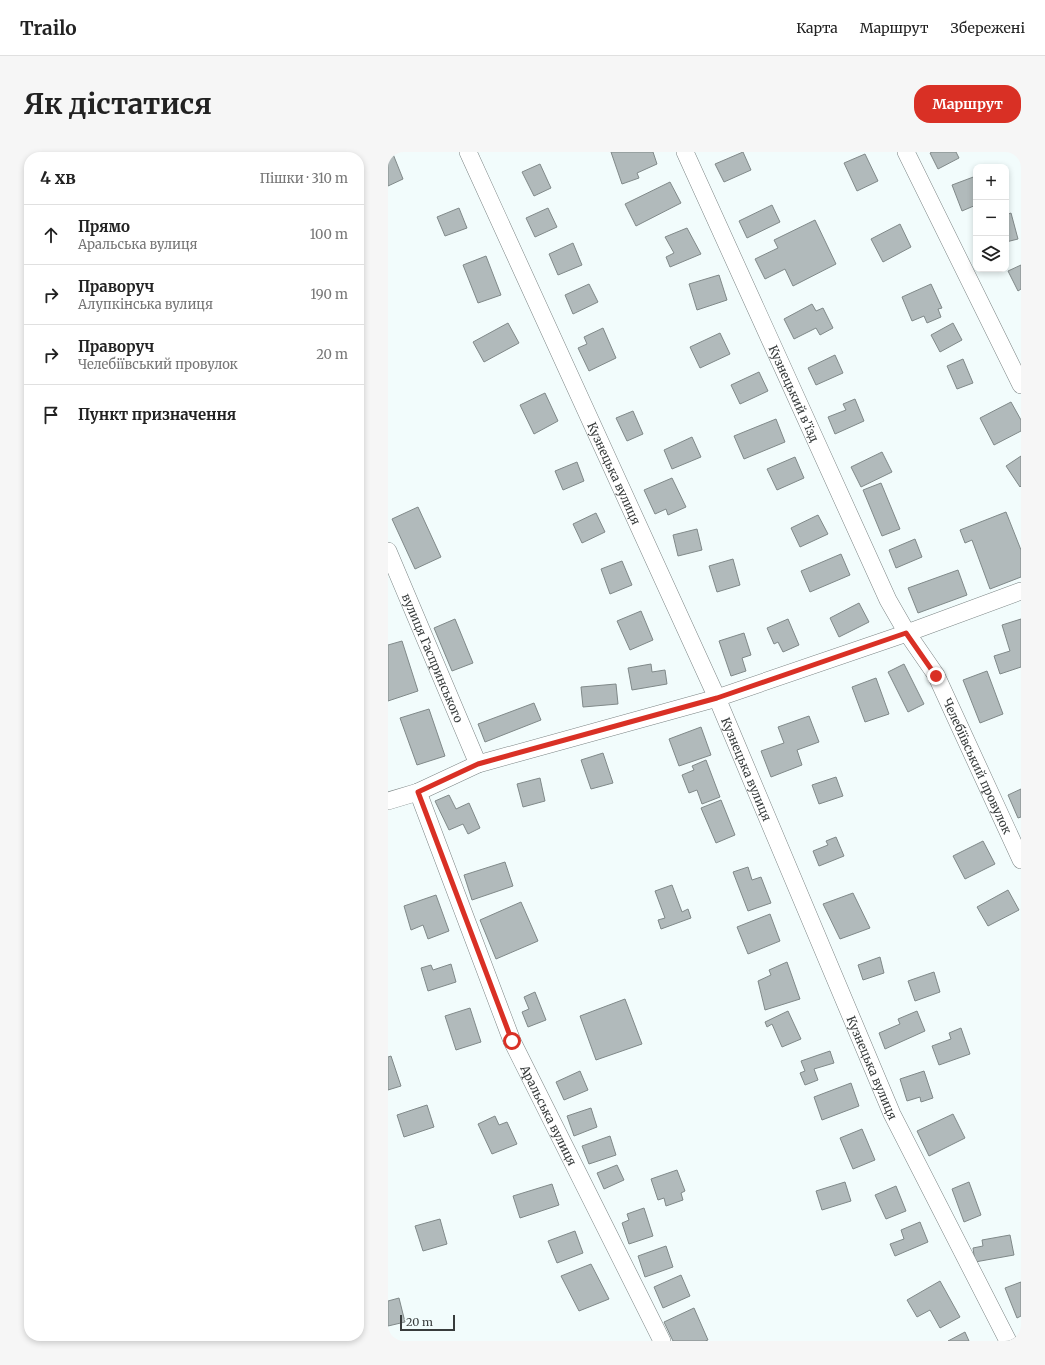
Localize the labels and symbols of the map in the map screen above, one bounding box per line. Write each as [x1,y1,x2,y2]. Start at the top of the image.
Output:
street label: Кузнецький в’їзд [766,343,823,444]
street label: Кузнецька вулиця [585,420,644,527]
street label: вулиця Гаспринського [399,591,467,725]
route end [927,667,945,685]
street label: Челебіївський провулок [940,696,1016,837]
street label: Кузнецька вулиця [718,715,775,823]
street label: Кузнецька вулиця [844,1013,901,1122]
route start [503,1032,521,1050]
street label: Аральська вулиця [517,1061,580,1168]
scale bar [400,1313,455,1332]

